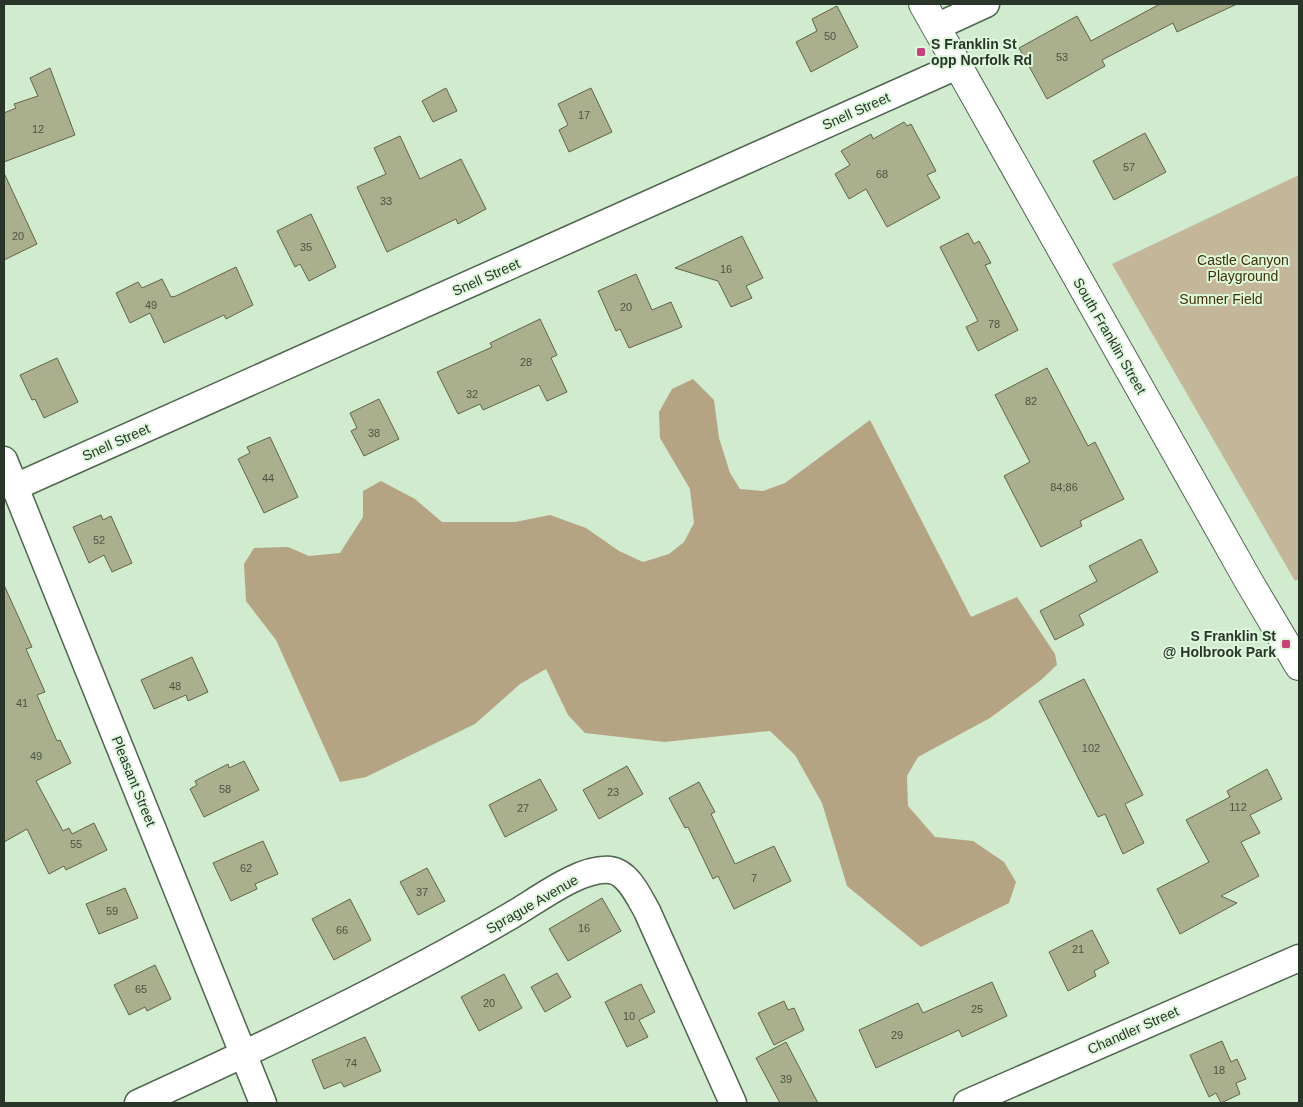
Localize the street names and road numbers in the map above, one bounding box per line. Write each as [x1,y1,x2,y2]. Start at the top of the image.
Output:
street label: Snell Street [820,89,892,133]
street label: Snell Street [450,255,522,299]
street label: South Franklin Street [1070,275,1150,397]
street label: Snell Street [80,420,152,464]
street label: Pleasant Street [109,734,159,828]
street label: Sprague Avenue [483,871,581,937]
street label: Chandler Street [1085,1003,1181,1057]

